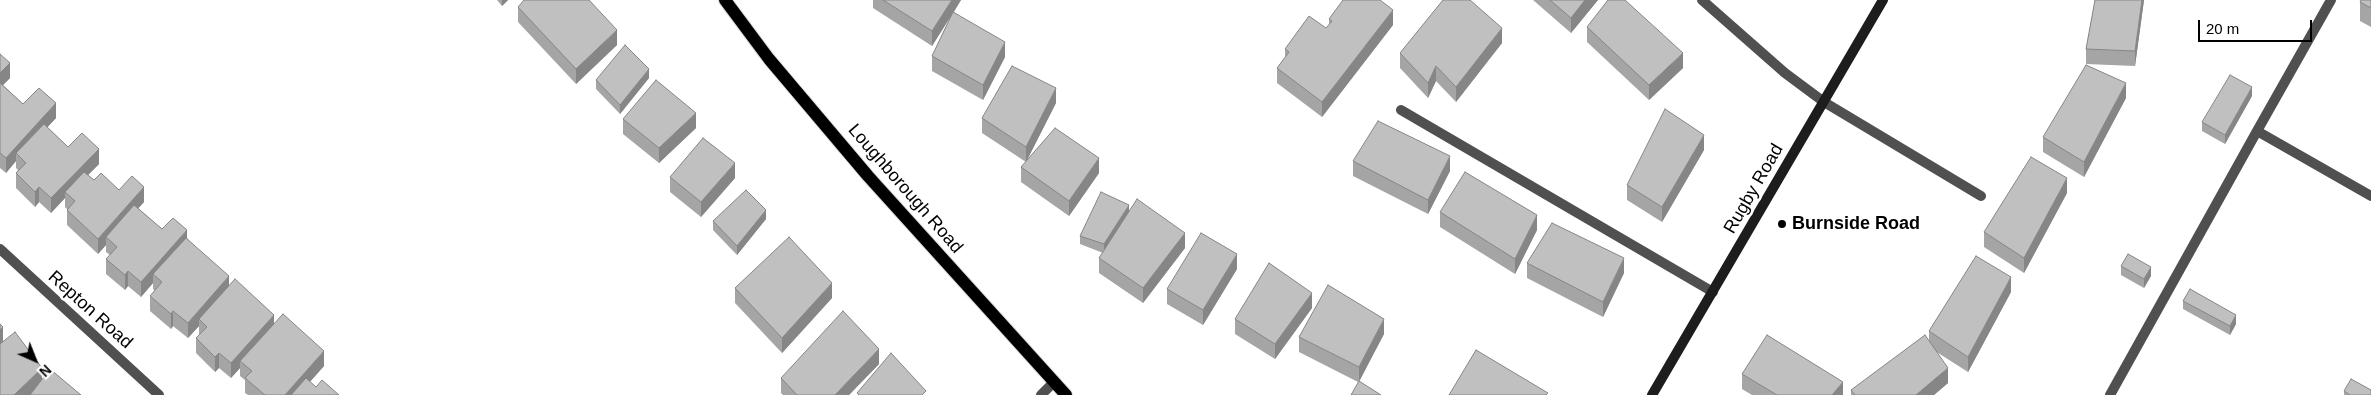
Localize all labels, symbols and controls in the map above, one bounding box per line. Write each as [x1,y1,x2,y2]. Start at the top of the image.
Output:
scale bar [2201,10,2315,42]
text: 20 m [2206,20,2239,37]
street label: Loughborough Road [843,120,967,258]
street label: Rugby Road [1720,140,1788,238]
place label: Burnside Road [1792,213,1920,235]
marker: Burnside Road [1776,218,1788,230]
street label: Repton Road [43,266,137,354]
north arrow [10,335,60,385]
text: N [36,362,55,380]

